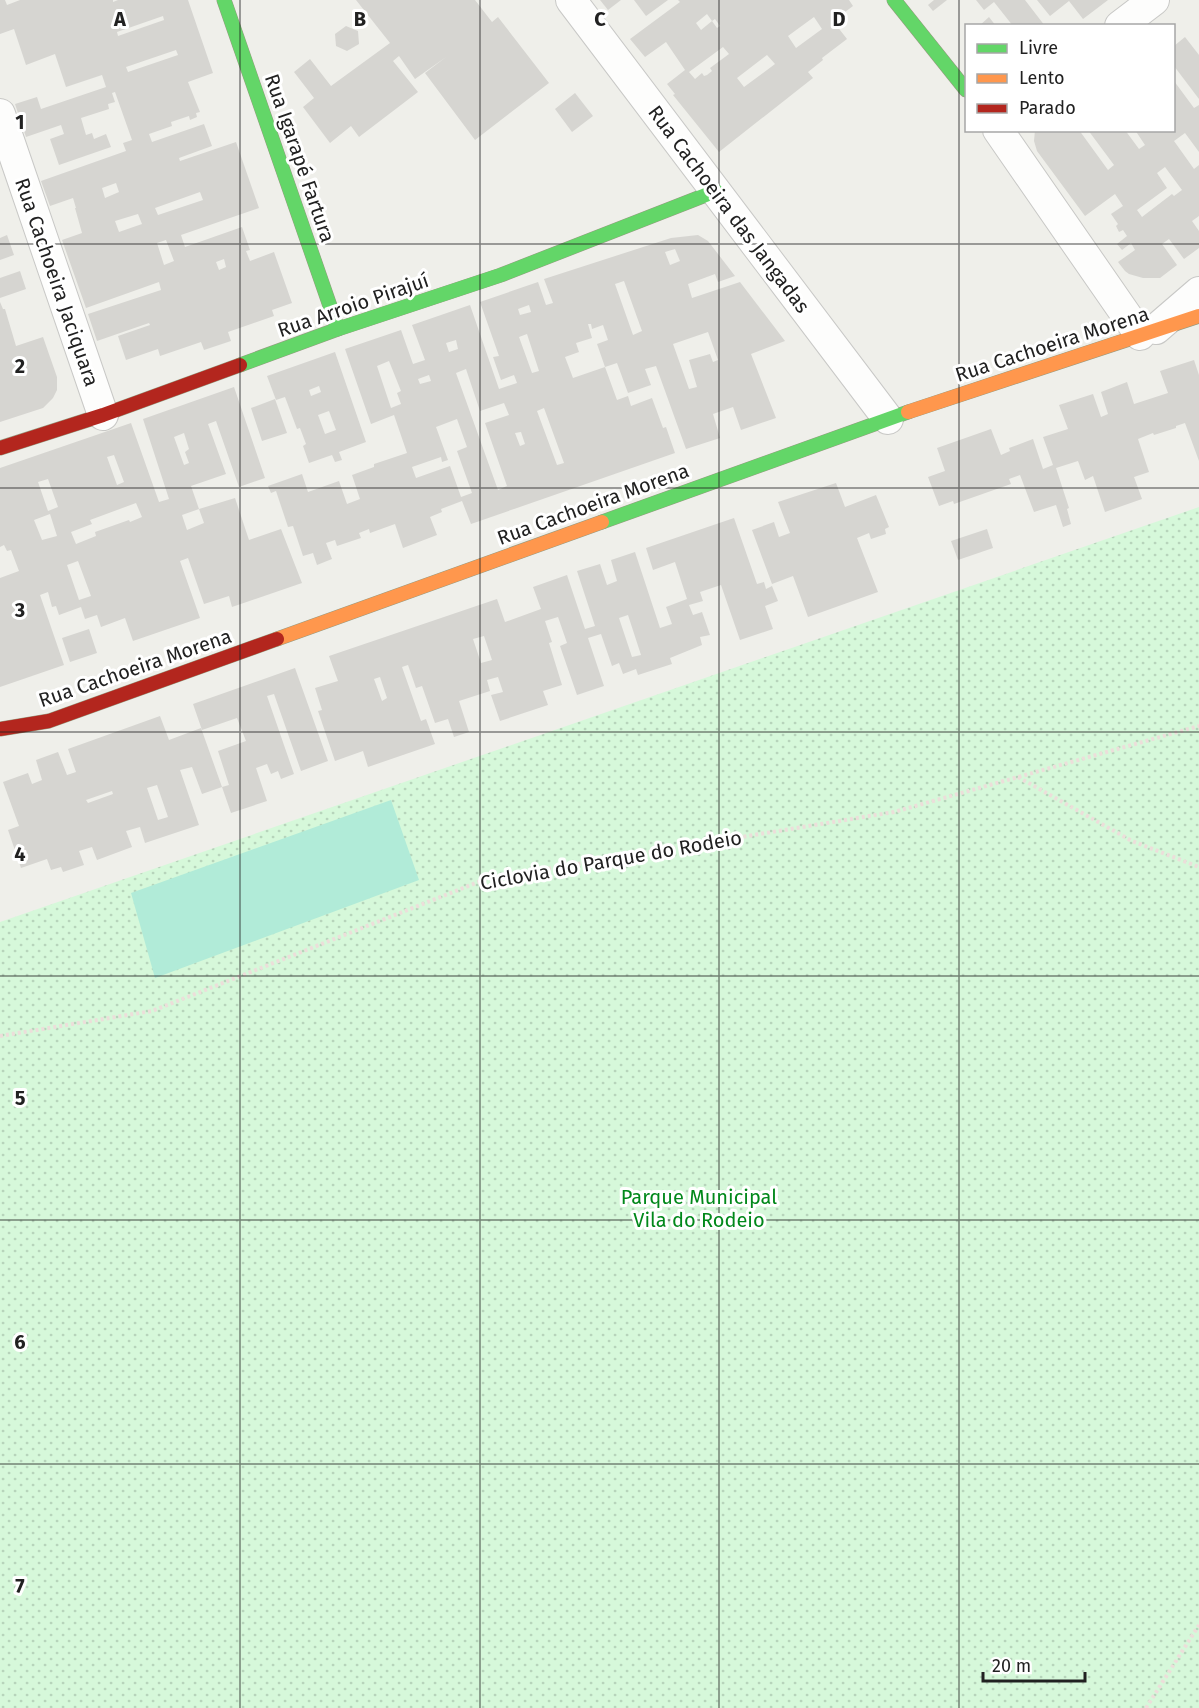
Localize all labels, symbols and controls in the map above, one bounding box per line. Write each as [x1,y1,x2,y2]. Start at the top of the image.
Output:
text: A [113,7,127,31]
text: B [354,7,366,31]
text: C [594,7,606,31]
text: D [832,7,846,31]
legend [965,24,1175,132]
text: Livre [1019,37,1058,59]
text: Lento [1019,67,1065,89]
street label: Rua Igarapé Fartura [260,71,340,245]
text: Parado [1019,97,1076,119]
street label: Rua Cachoeira das Jangadas [643,101,815,317]
text: 1 [15,110,25,134]
street label: Rua Cachoeira Jaciquara [10,175,104,389]
street label: Rua Arroio Pirajuí [274,268,432,342]
street label: Rua Cachoeira Morena [952,301,1152,387]
text: 2 [15,354,25,378]
street label: Rua Cachoeira Morena [494,458,692,550]
text: 3 [14,598,25,622]
street label: Rua Cachoeira Morena [35,624,235,712]
street label: Ciclovia do Parque do Rodeio [478,825,744,895]
text: 4 [14,842,26,866]
text: 5 [15,1086,26,1110]
park label: Parque Municipal Vila do Rodeio [621,1185,777,1232]
text: 6 [14,1330,26,1354]
text: 7 [15,1574,25,1598]
scale bar [983,1645,1085,1683]
text: 20 m [992,1655,1031,1677]

